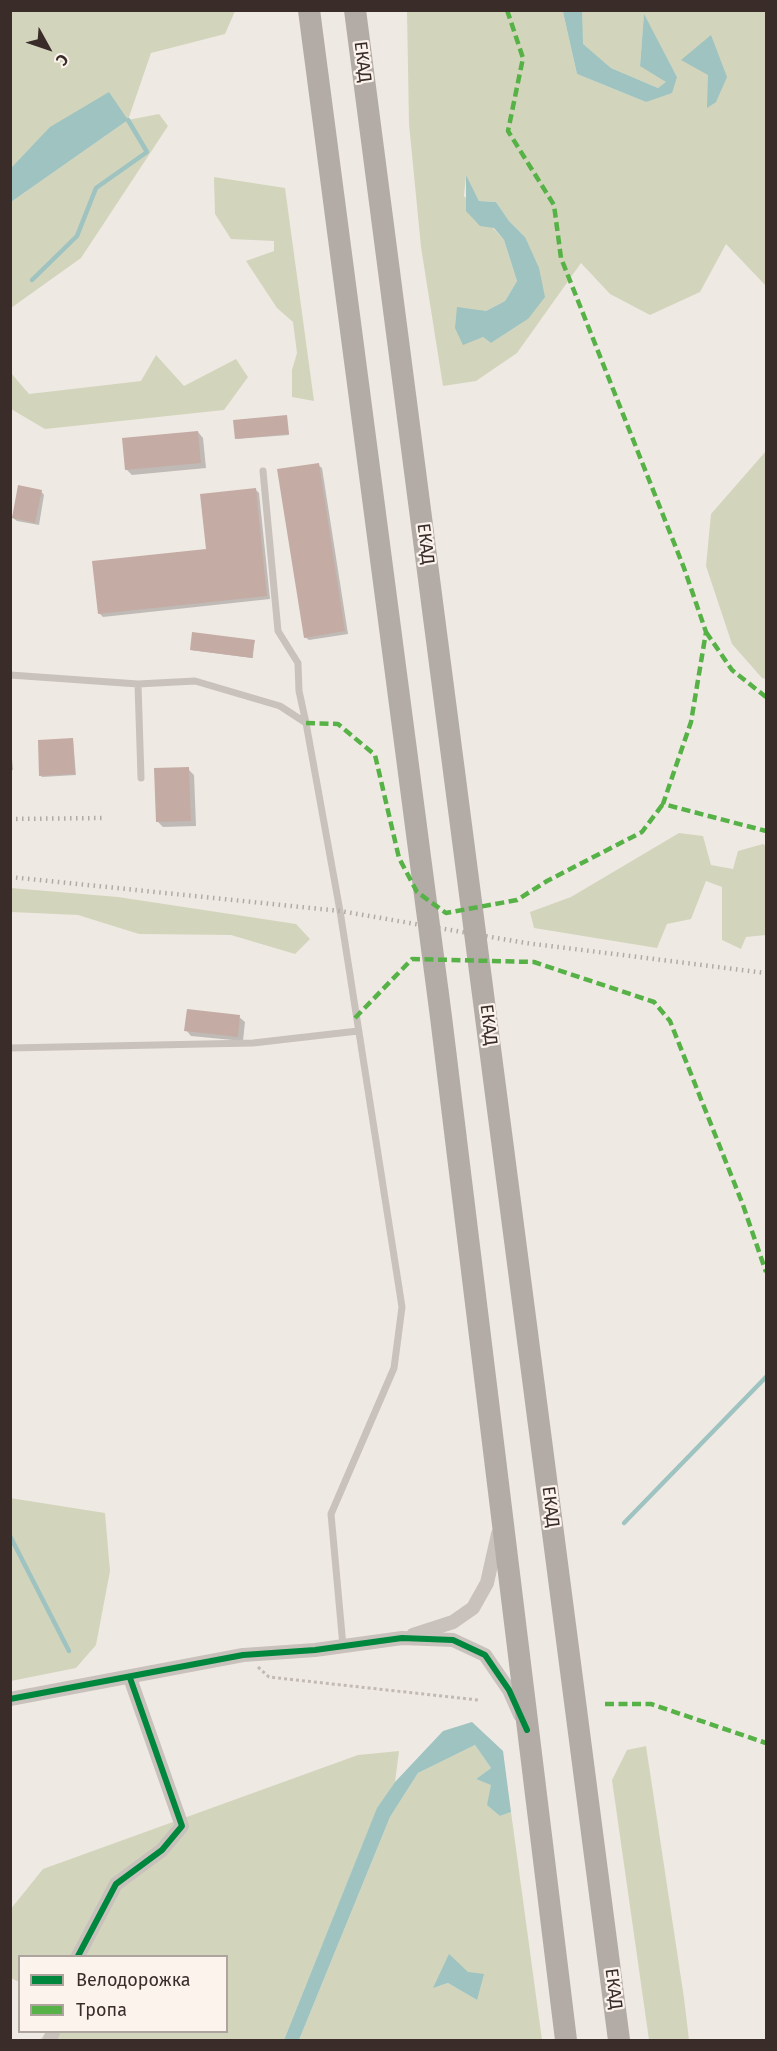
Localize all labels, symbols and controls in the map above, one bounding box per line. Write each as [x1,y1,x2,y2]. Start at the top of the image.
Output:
north arrow [18,18,78,78]
street label: ЕКАД [349,40,375,84]
text: С [52,50,72,70]
street label: ЕКАД [412,522,438,566]
street label: ЕКАД [475,1003,501,1047]
street label: ЕКАД [537,1485,563,1529]
legend [18,1955,228,2033]
street label: ЕКАД [600,1967,626,2011]
text: Велодорожка [76,1969,191,1991]
text: Тропа [76,1999,127,2021]

